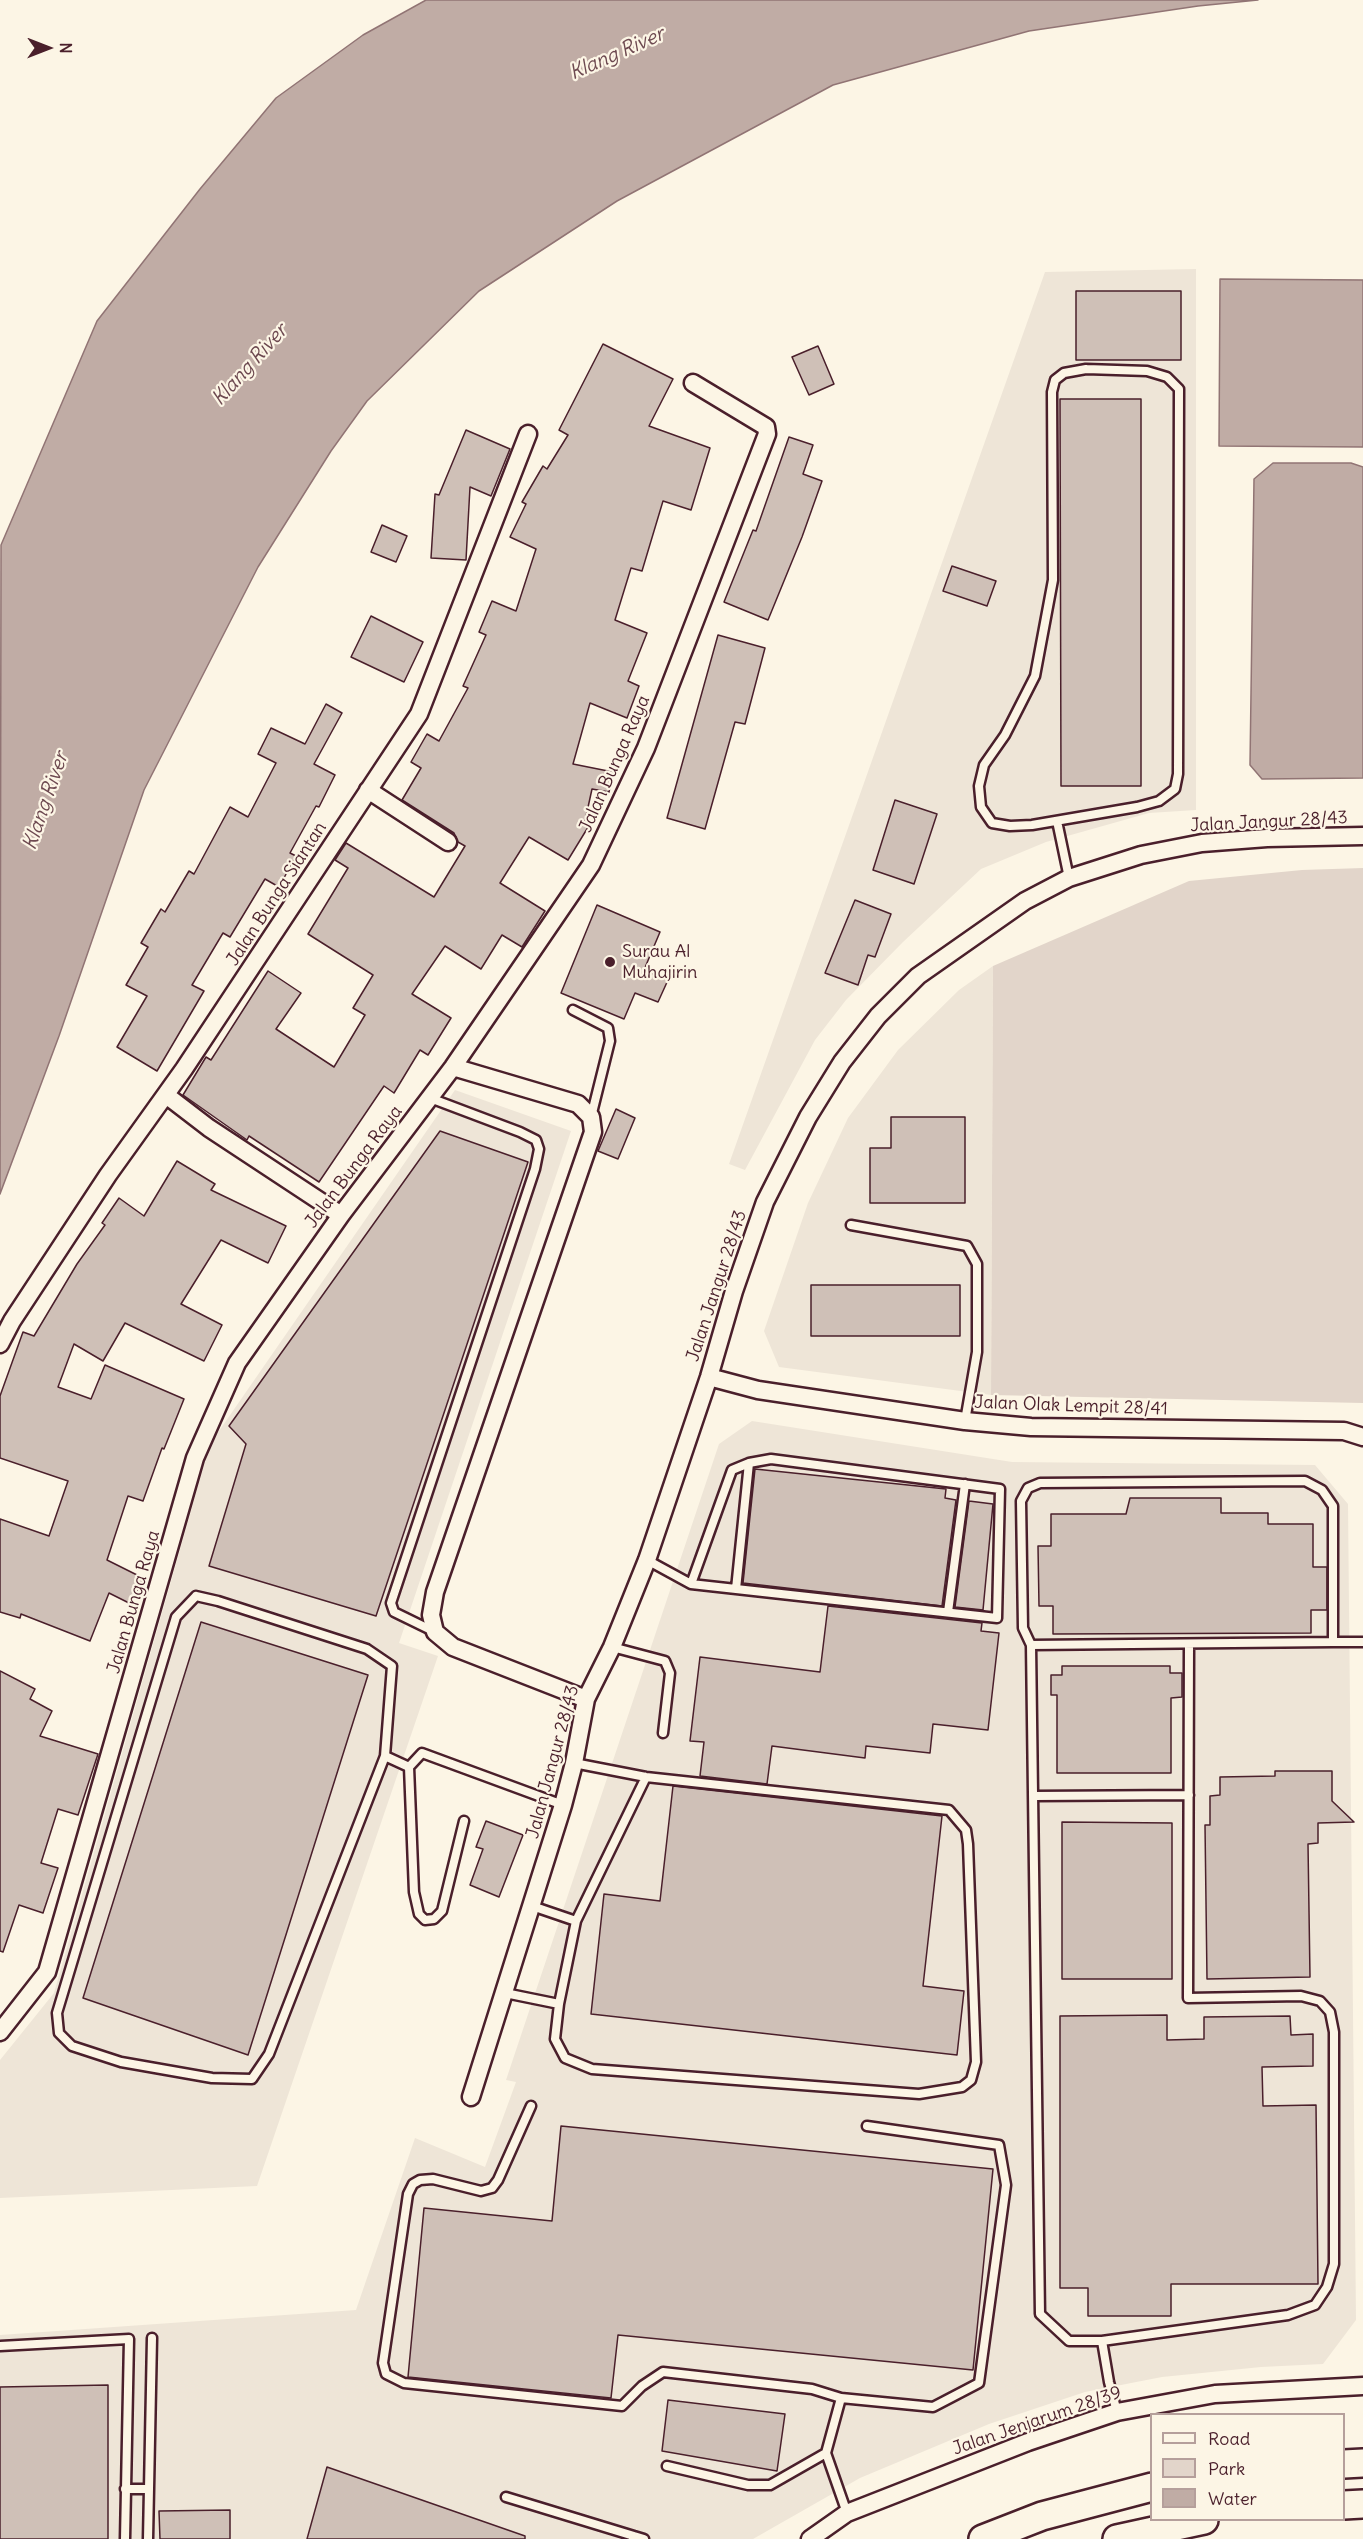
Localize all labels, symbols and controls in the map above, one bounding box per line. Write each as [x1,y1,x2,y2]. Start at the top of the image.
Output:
north arrow [18,18,78,78]
water label: Klang River [566,22,668,86]
text: N [56,42,76,54]
water label: Klang River [207,319,293,411]
street label: Jalan Bunga Raya [575,692,655,836]
water label: Klang River [18,749,74,853]
street label: Jalan Jangur 28/43 [1190,807,1348,837]
street label: Jalan Bunga Siantan [222,818,332,970]
place label: Surau Al Muhajirin [622,941,698,984]
marker: Surau Al Muhajirin [603,955,617,969]
street label: Jalan Bunga Raya [301,1101,407,1233]
street label: Jalan Jangur 28/43 [682,1208,752,1364]
street label: Jalan Olak Lempit 28/41 [974,1392,1168,1420]
street label: Jalan Bunga Raya [103,1528,165,1676]
street label: Jalan Jangur 28/43 [522,1683,584,1841]
street label: Jalan Jenjarum 28/39 [950,2382,1124,2460]
legend [1150,2413,1345,2521]
text: Road [1208,2427,1250,2450]
text: Park [1208,2457,1245,2480]
text: Water [1208,2487,1257,2510]

